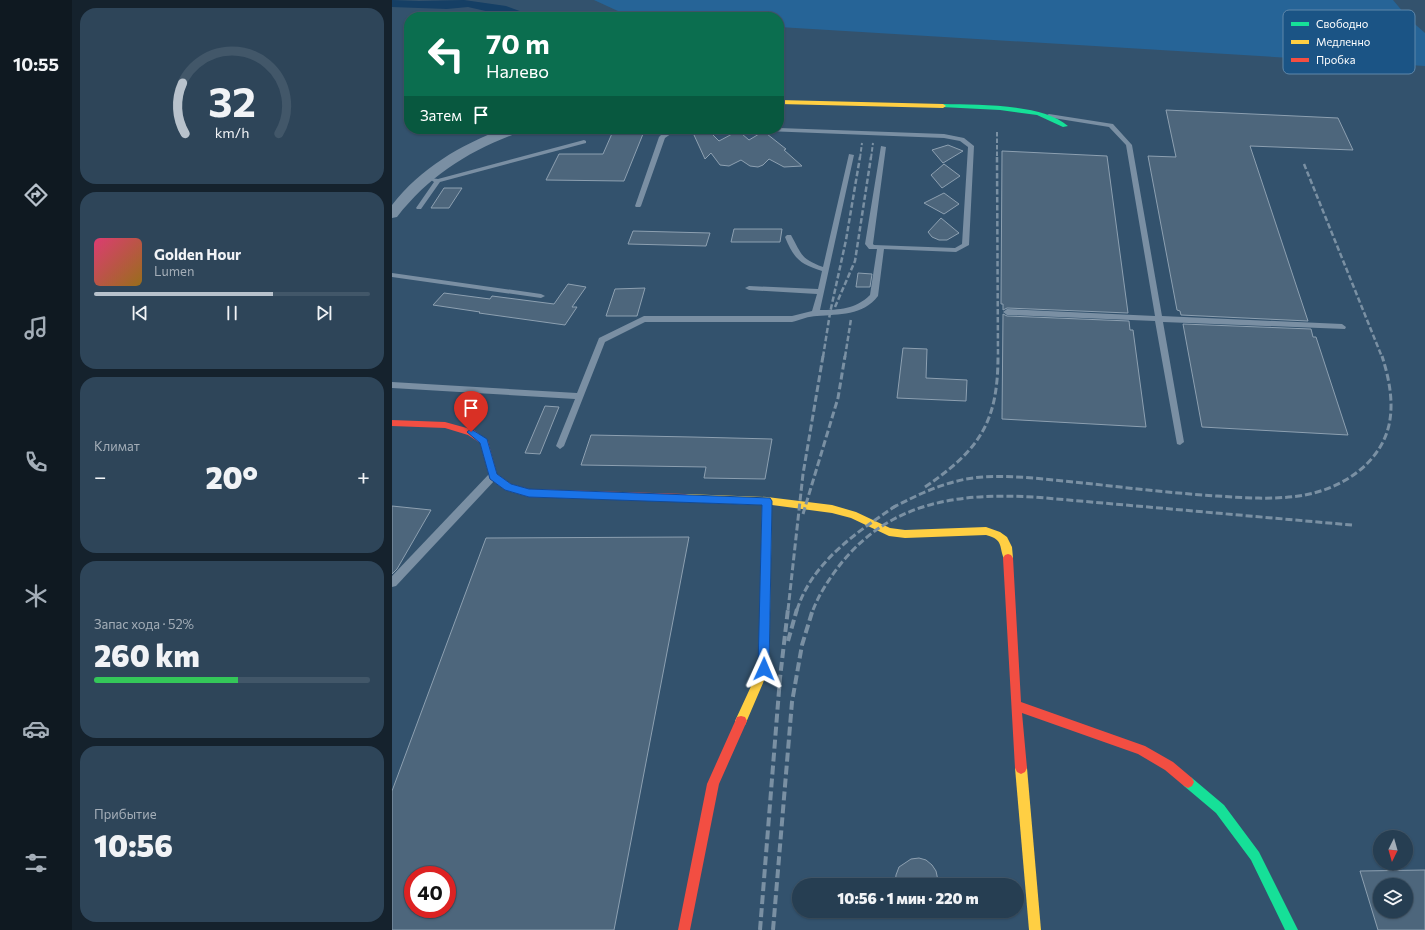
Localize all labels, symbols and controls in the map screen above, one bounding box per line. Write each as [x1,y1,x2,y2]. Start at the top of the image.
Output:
legend [1283,10,1415,74]
text: Свободно [1316,17,1369,30]
text: 70 m [486,26,550,60]
icon: left [420,28,472,80]
text: Медленно [1316,35,1371,48]
text: 10:55 [13,53,59,75]
text: Пробка [1316,53,1355,66]
text: Налево [486,60,549,82]
text: 32 [208,75,256,126]
icon: arrive [470,104,492,126]
text: Затем [420,106,462,124]
text: km/h [215,123,249,141]
icon: directions [22,181,50,209]
text: Golden Hour [154,245,241,263]
text: Lumen [154,263,194,279]
icon: previous [129,302,151,324]
icon: pause [221,302,243,324]
icon: next [313,302,335,324]
icon: music [22,314,50,342]
pin [454,391,488,432]
icon: arrive [460,397,482,419]
text: Климат [94,438,140,454]
icon: phone [22,448,50,476]
text: 20° [205,458,258,495]
text: − [94,463,107,490]
text: + [357,463,370,490]
icon: climate [22,582,50,610]
text: Запас хода · 52% [94,616,194,632]
text: 260 km [94,636,200,673]
position arrow [743,648,785,690]
icon: car [22,715,50,743]
text: Прибытие [94,806,157,822]
text: 10:56 [94,826,173,863]
north arrow [1373,830,1413,870]
map controls [1373,830,1413,918]
icon: filters [22,849,50,877]
speed limit sign: 40 [404,866,456,918]
button: layers [1373,878,1413,918]
text: 10:56 · 1 мин · 220 m [837,889,979,907]

